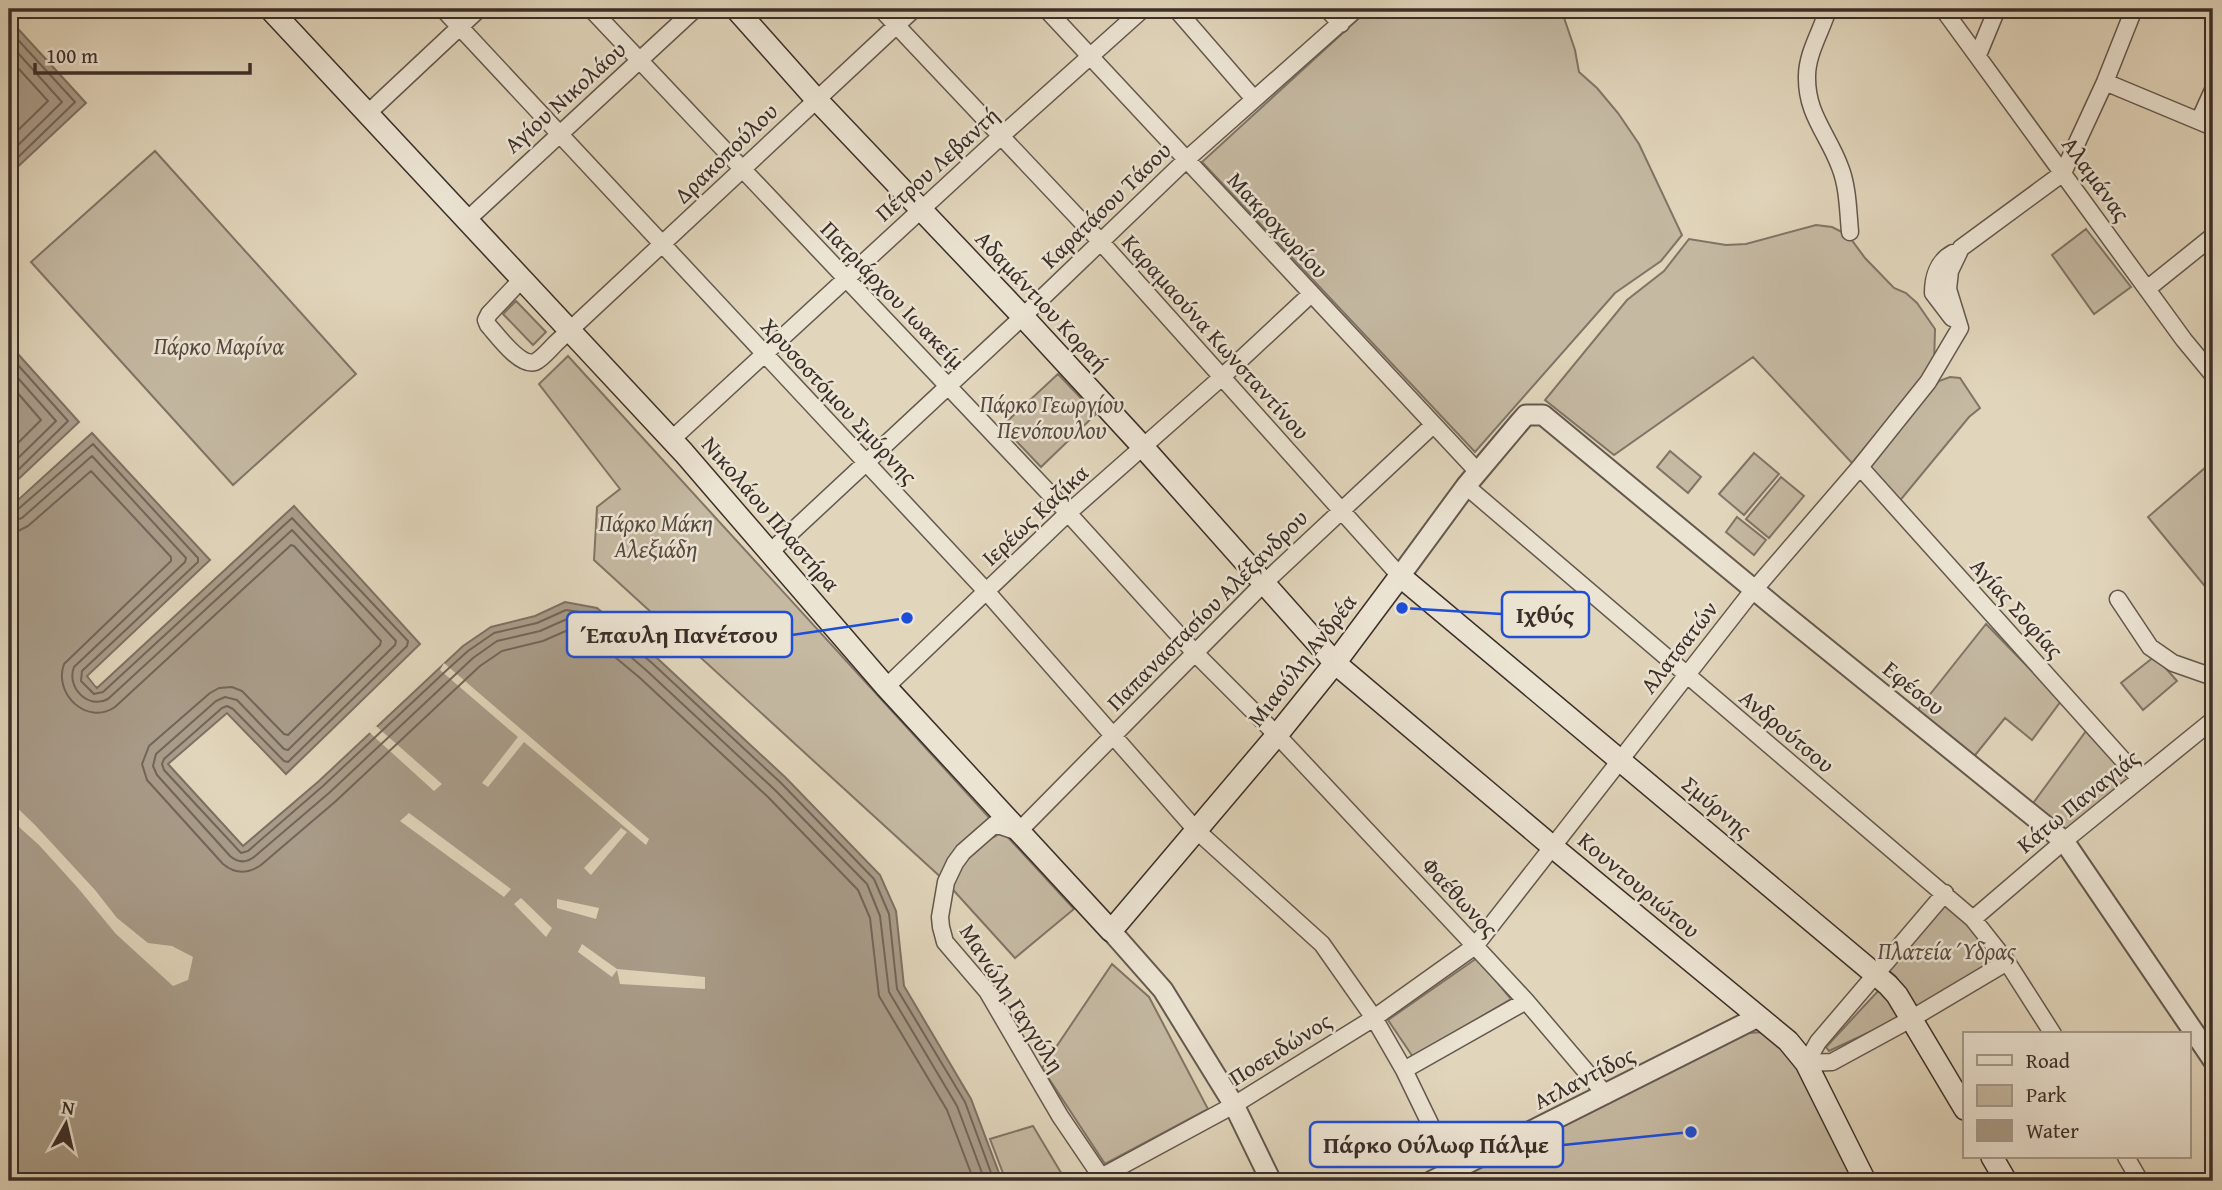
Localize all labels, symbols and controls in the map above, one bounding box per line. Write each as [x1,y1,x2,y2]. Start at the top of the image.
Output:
scale bar [35,32,250,76]
street label: Αγίου Νικολάου [496,33,633,160]
text: 100 m [46,40,98,71]
street label: Δρακοπούλου [666,95,785,211]
street label: Πέτρου Λεβαντή [867,99,1006,228]
street label: Αλαμάνας [2054,129,2139,228]
street label: Καρατάσου Τάσου [1033,134,1178,276]
street label: Μακροχωρίου [1220,164,1337,286]
street label: Πατριάρχου Ιωακείμ [814,213,973,377]
street label: Αδαμάντιου Κοραή [968,223,1117,379]
street label: Καραμαούνα Κωνσταντίνου [1115,226,1318,447]
street label: Χρυσοστόμου Σμύρνης [753,310,926,491]
park label: Πάρκο Μαρίνα [153,329,285,362]
park label: Πάρκο Γεωργίου Πενόπουλου [979,387,1124,446]
street label: Νικολάου Πλαστήρα [694,429,848,599]
street label: Ιερέως Καζίκα [974,456,1096,573]
street label: Παπαναστασίου Αλέξανδρου [1098,501,1315,718]
park label: Πάρκο Μάκη Αλεξιάδη [598,506,713,565]
street label: Αγίας Σοφίας [1963,550,2072,666]
street label: Μιαούλη Ανδρέα [1239,586,1364,733]
callout: Ιχθύς [1502,592,1589,637]
street label: Αλατσατών [1632,593,1726,700]
text: Ιχθύς [1516,597,1575,632]
callout: Έπαυλη Πανέτσου [567,612,792,657]
text: Έπαυλη Πανέτσου [580,617,778,652]
street label: Εφέσου [1876,652,1952,723]
street label: Ανδρούτσου [1733,681,1842,780]
street label: Κάτω Παναγιάς [2009,741,2146,860]
street label: Σμύρνης [1675,768,1760,846]
street label: Κουντουριώτου [1571,824,1708,946]
street label: Φαέθωνος [1415,849,1506,944]
street label: Μανώλη Γαγγύλη [952,917,1073,1079]
park label: Πλατεία Ύδρας [1877,934,2017,967]
street label: Ποσειδώνος [1222,1004,1338,1093]
legend [1963,1032,2190,1158]
street label: Ατλαντίδος [1527,1038,1640,1117]
text: Road [2026,1045,2071,1076]
text: Park [2026,1079,2067,1110]
north arrow [32,1088,102,1158]
text: N [60,1092,77,1122]
text: Water [2026,1115,2079,1146]
callout: Πάρκο Ούλωφ Πάλμε [1310,1122,1563,1167]
text: Πάρκο Ούλωφ Πάλμε [1323,1127,1549,1162]

